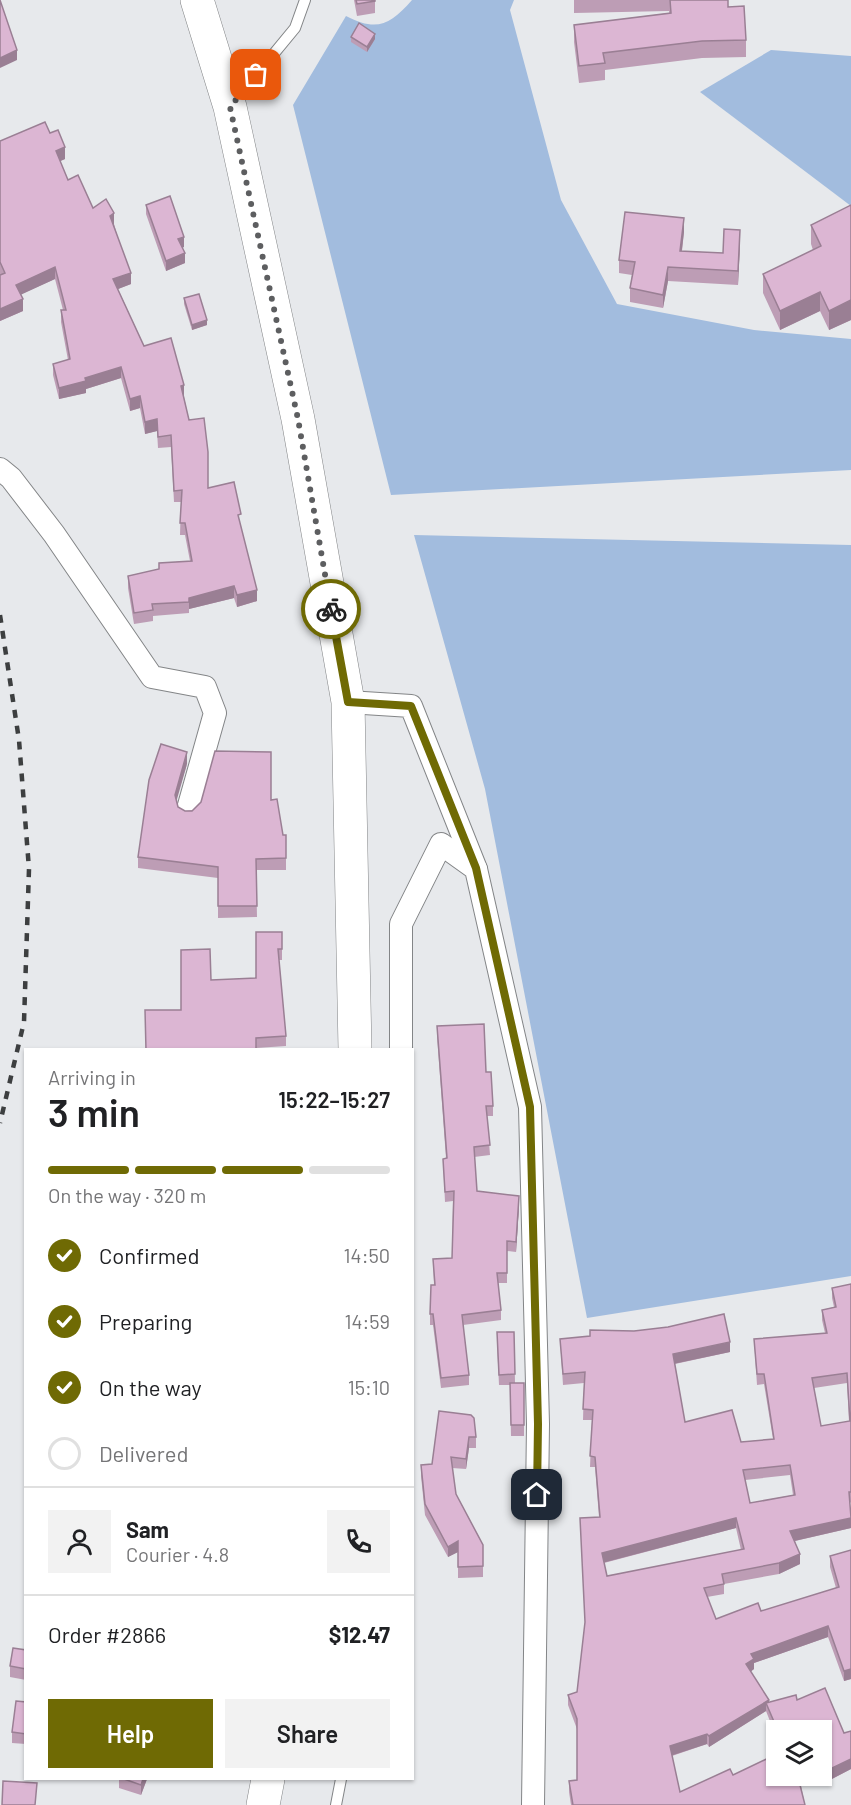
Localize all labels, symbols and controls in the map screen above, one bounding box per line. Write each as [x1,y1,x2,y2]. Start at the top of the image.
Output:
pin [230,49,281,100]
icon: bag [239,58,272,91]
courier [301,579,361,639]
icon: bike [315,593,348,626]
text: Arriving in [48,1065,136,1089]
text: 15:22–15:27 [278,1086,390,1112]
text: 3 min [48,1088,140,1135]
text: On the way · 320 m [48,1183,206,1207]
icon: check [48,1239,81,1272]
text: Confirmed [99,1242,199,1268]
text: 14:50 [344,1243,390,1267]
icon: check [48,1305,81,1338]
text: Preparing [99,1308,192,1334]
text: 14:59 [345,1309,390,1333]
icon: check [48,1371,81,1404]
text: On the way [99,1374,202,1400]
text: 15:10 [348,1375,390,1399]
text: Delivered [99,1440,188,1466]
pin [511,1469,562,1520]
icon: home [520,1478,553,1511]
button: person [48,1510,111,1573]
button: phone [327,1510,390,1573]
text: Sam [126,1516,169,1542]
text: Courier · 4.8 [126,1542,229,1566]
text: Order #2866 [48,1621,166,1647]
text: $12.47 [329,1621,390,1647]
button: Help [48,1699,213,1768]
button: Share [225,1699,390,1768]
map controls [766,1720,832,1786]
button: layers [766,1720,832,1786]

